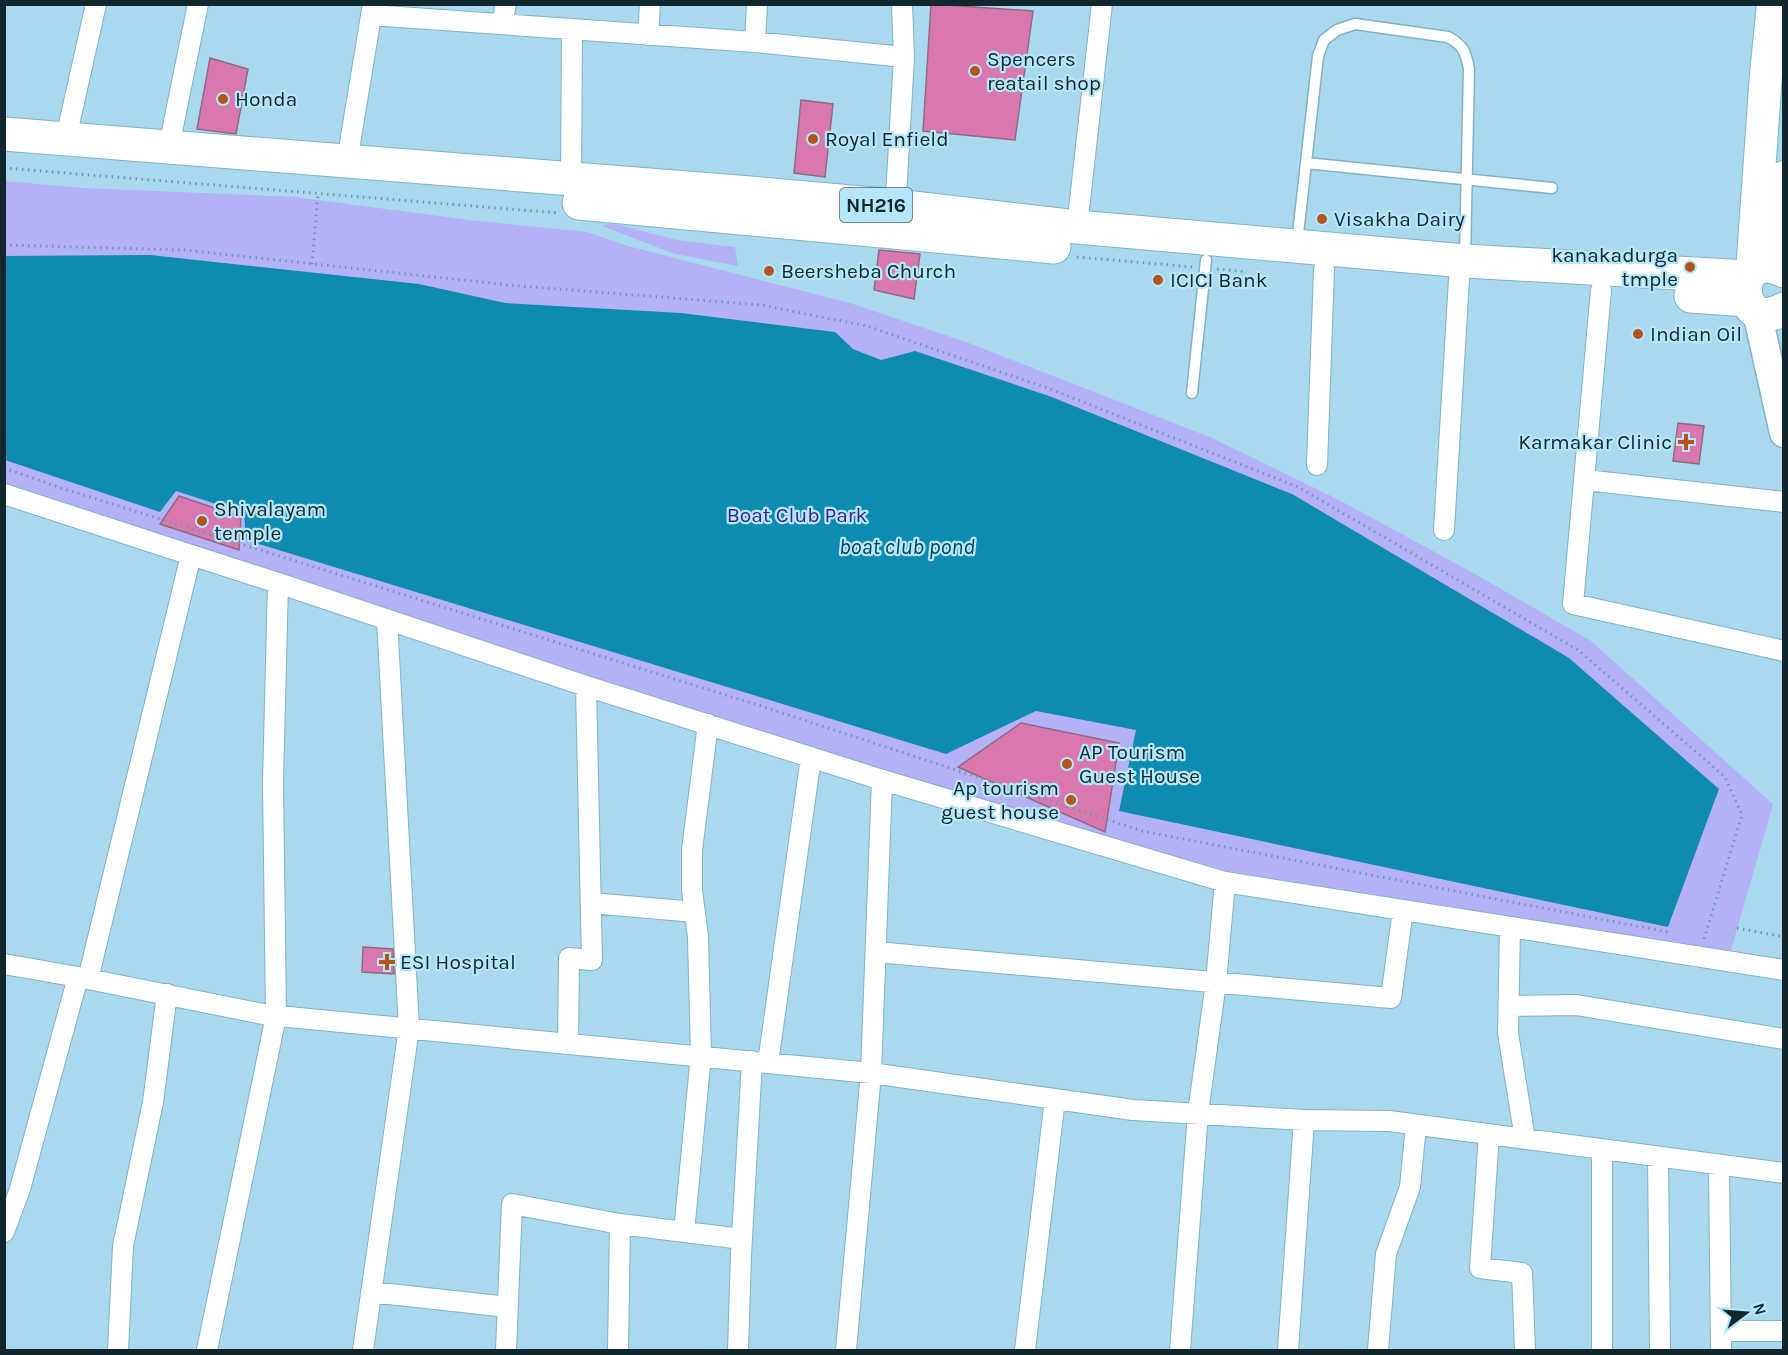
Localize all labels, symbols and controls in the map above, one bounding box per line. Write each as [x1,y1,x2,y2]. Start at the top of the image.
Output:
place label: Spencers reatail shop [987,47,1101,95]
marker: Spencers reatail shop [968,64,982,78]
place label: Honda [235,87,297,111]
marker: Honda [216,92,230,106]
place label: Royal Enfield [825,127,949,151]
marker: Royal Enfield [806,132,820,146]
road number: NH216 [840,188,912,222]
place label: Visakha Dairy [1334,207,1465,231]
marker: Visakha Dairy [1315,212,1329,226]
place label: kanakadurga tmple [1551,243,1678,291]
place label: Beersheba Church [781,259,956,283]
marker: kanakadurga tmple [1683,260,1697,274]
marker: Beersheba Church [762,264,776,278]
place label: ICICI Bank [1170,268,1268,292]
marker: ICICI Bank [1151,273,1165,287]
place label: Indian Oil [1650,322,1742,346]
marker: Indian Oil [1631,327,1645,341]
place label: Karmakar Clinic [1518,430,1672,454]
marker: Karmakar Clinic [1677,433,1695,451]
place label: Shivalayam temple [214,497,326,545]
park label: Boat Club Park [727,503,867,527]
marker: Shivalayam temple [195,514,209,528]
water label: boat club pond [839,534,975,560]
place label: AP Tourism Guest House [1079,740,1200,788]
marker: AP Tourism Guest House [1060,757,1074,771]
place label: Ap tourism guest house [941,776,1059,824]
marker: Ap tourism guest house [1064,793,1078,807]
place label: ESI Hospital [400,950,516,974]
marker: ESI Hospital [378,953,396,971]
north arrow [1716,1283,1776,1343]
text: N [1749,1301,1771,1317]

